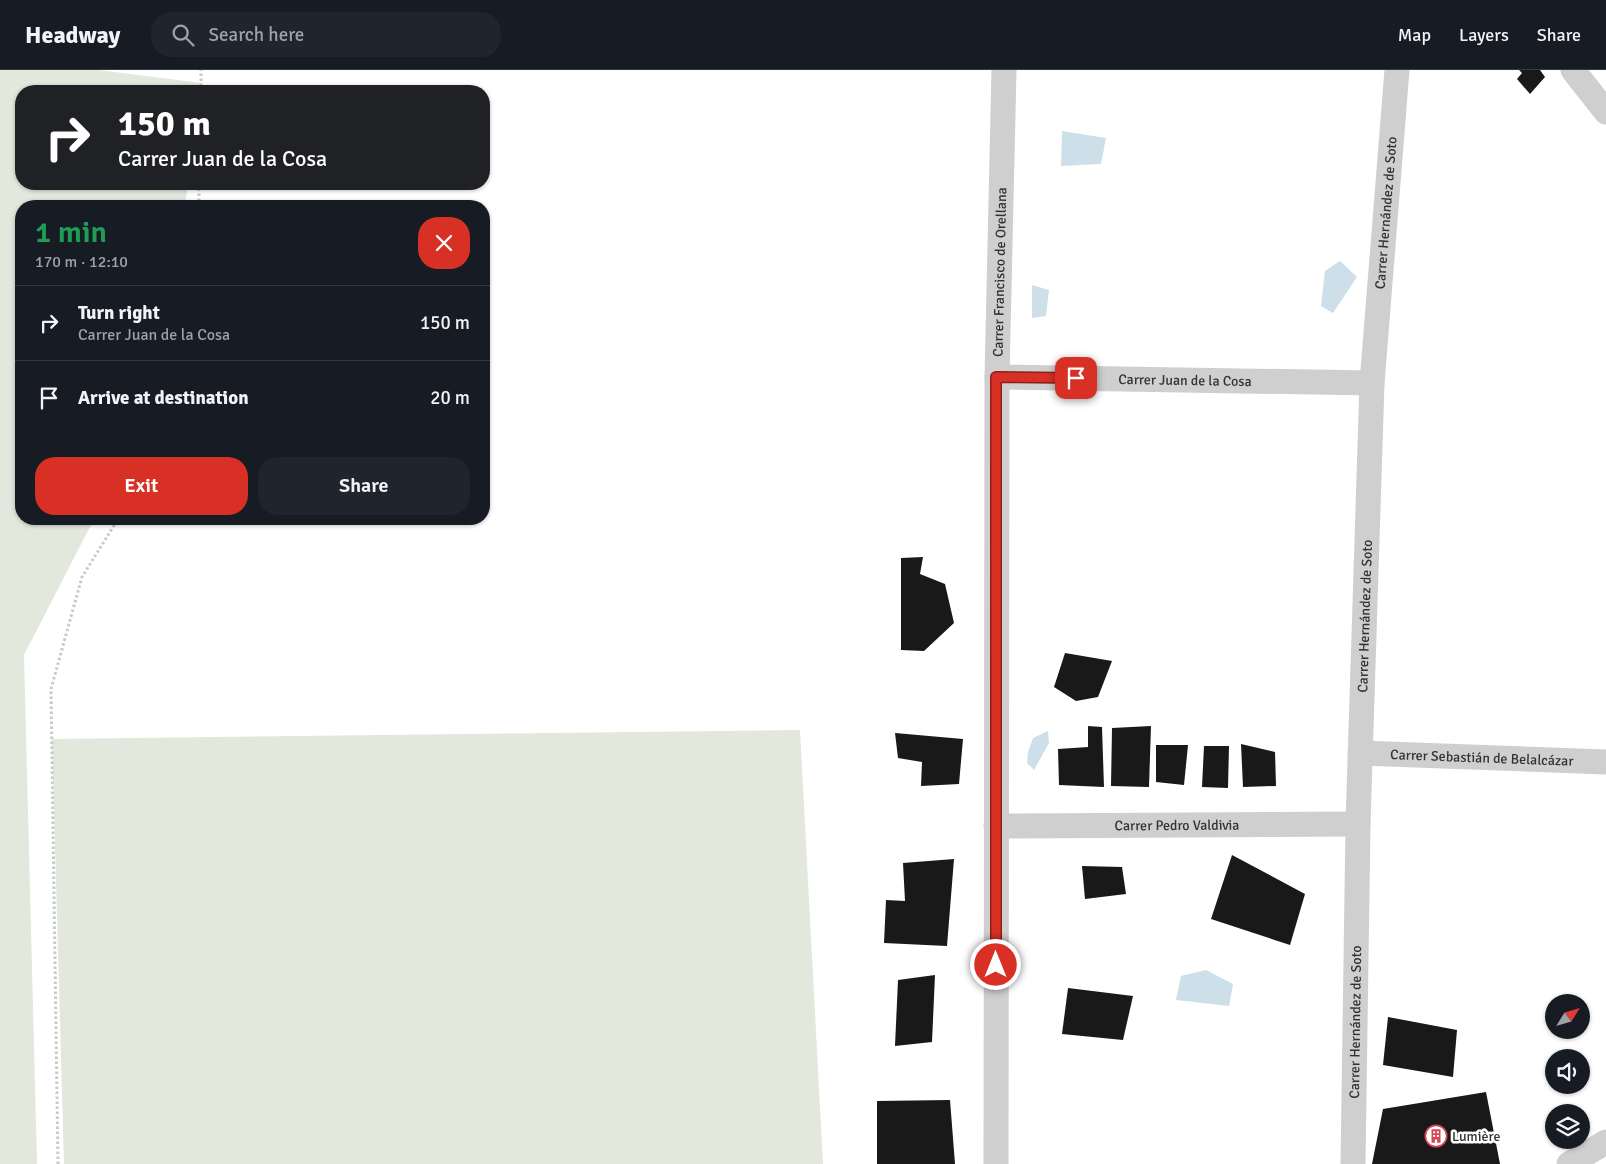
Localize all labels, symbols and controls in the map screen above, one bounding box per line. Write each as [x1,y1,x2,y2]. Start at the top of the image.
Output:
search box [151,12,501,57]
text: Headway [25,20,121,50]
icon: search [169,21,197,49]
text: Search here [209,23,304,47]
text: Map [1398,24,1431,46]
text: Layers [1459,24,1509,46]
text: Share [1537,24,1581,46]
text: 150 m [118,102,211,145]
icon: right [35,105,100,170]
street label: Carrer Hernández de Soto [1371,136,1400,290]
text: Carrer Juan de la Cosa [118,145,327,172]
street label: Carrer Francisco de Orellana [989,187,1010,357]
text: 1 min [35,214,107,251]
button: close [418,217,470,269]
text: 170 m · 12:10 [35,252,128,272]
text: Turn right [78,301,160,325]
icon: right [35,309,63,337]
text: 150 m [420,311,470,335]
text: Carrer Juan de la Cosa [78,325,230,345]
pin [1055,357,1097,399]
icon: arrive [1062,364,1090,392]
street label: Carrer Juan de la Cosa [1118,370,1252,390]
icon: arrive [35,384,63,412]
text: Arrive at destination [78,386,249,410]
text: 20 m [430,386,470,410]
button: Exit [35,457,248,515]
button: Share [258,457,470,515]
street label: Carrer Hernández de Soto [1354,539,1376,693]
street label: Carrer Sebastián de Belalcázar [1390,746,1575,769]
street label: Carrer Pedro Valdivia [1115,816,1239,834]
position arrow [969,938,1021,990]
street label: Carrer Hernández de Soto [1345,945,1365,1099]
north arrow [1545,994,1590,1039]
map controls [1545,994,1590,1149]
button: sound [1545,1049,1590,1094]
button: layers [1545,1104,1590,1149]
building icon: Lumière [1424,1124,1448,1148]
place label: Lumière [1452,1128,1500,1145]

